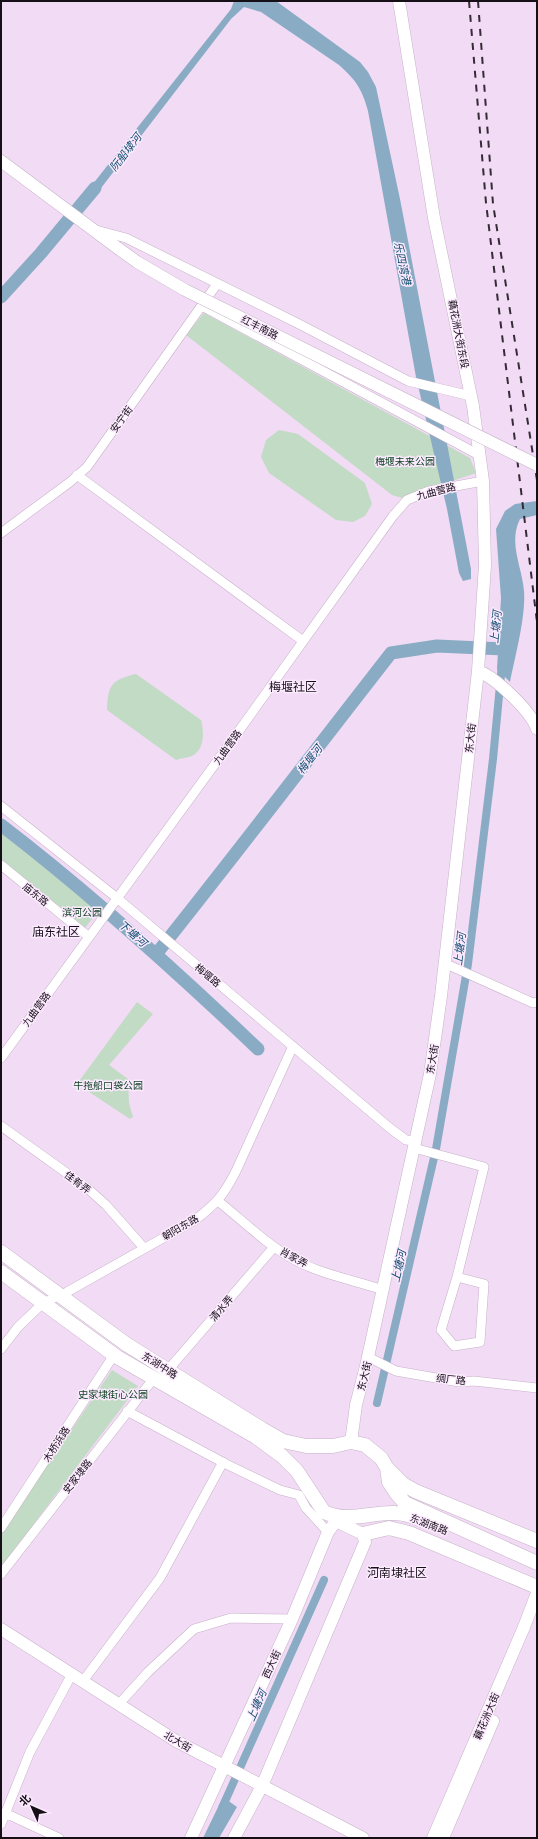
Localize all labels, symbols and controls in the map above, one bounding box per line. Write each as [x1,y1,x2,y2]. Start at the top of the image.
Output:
water label: 阮船埭河 [106,128,146,174]
water label: 乐四湾港 [391,240,415,288]
street label: 藕花洲大街东段 [445,298,473,370]
street label: 红丰南路 [239,312,281,342]
street label: 安宁街 [107,403,135,435]
park label: 梅堰未来公园 [375,454,435,468]
street label: 九曲营路 [415,479,457,503]
water label: 上塘河 [486,608,504,644]
district label: 梅堰社区 [269,678,317,695]
street label: 东大街 [461,722,479,754]
street label: 九曲营路 [210,727,244,767]
water label: 梅堰河 [293,740,326,777]
street label: 庙东路 [20,879,52,909]
park label: 滨河公园 [62,905,102,919]
water label: 下塘河 [116,917,152,951]
district label: 庙东社区 [32,923,80,940]
water label: 上塘河 [450,930,469,966]
street label: 梅堰路 [192,960,224,990]
street label: 九曲营路 [19,989,53,1029]
street label: 东大街 [423,1043,441,1075]
park label: 牛拖船口袋公园 [73,1078,143,1092]
street label: 佳肴弄 [62,1167,94,1197]
street label: 朝阳东路 [159,1211,201,1243]
street label: 肖家弄 [277,1244,311,1270]
water label: 上塘河 [387,1246,409,1284]
street label: 清水弄 [206,1292,236,1324]
street label: 东湖中路 [139,1348,181,1382]
street label: 东大街 [354,1360,374,1392]
street label: 绸厂路 [435,1370,467,1388]
park label: 史家埭街心公园 [78,1387,148,1401]
street label: 木桥浜路 [39,1423,73,1465]
street label: 史家埭路 [59,1456,95,1496]
street label: 东湖南路 [408,1510,450,1538]
district label: 河南埭社区 [367,1564,427,1581]
street label: 西大街 [259,1647,283,1681]
water label: 上塘河 [242,1685,270,1723]
street label: 藕花洲大街 [470,1690,502,1742]
street label: 北大街 [162,1727,194,1755]
north arrow [12,1787,52,1827]
text: 北 [15,1790,34,1809]

